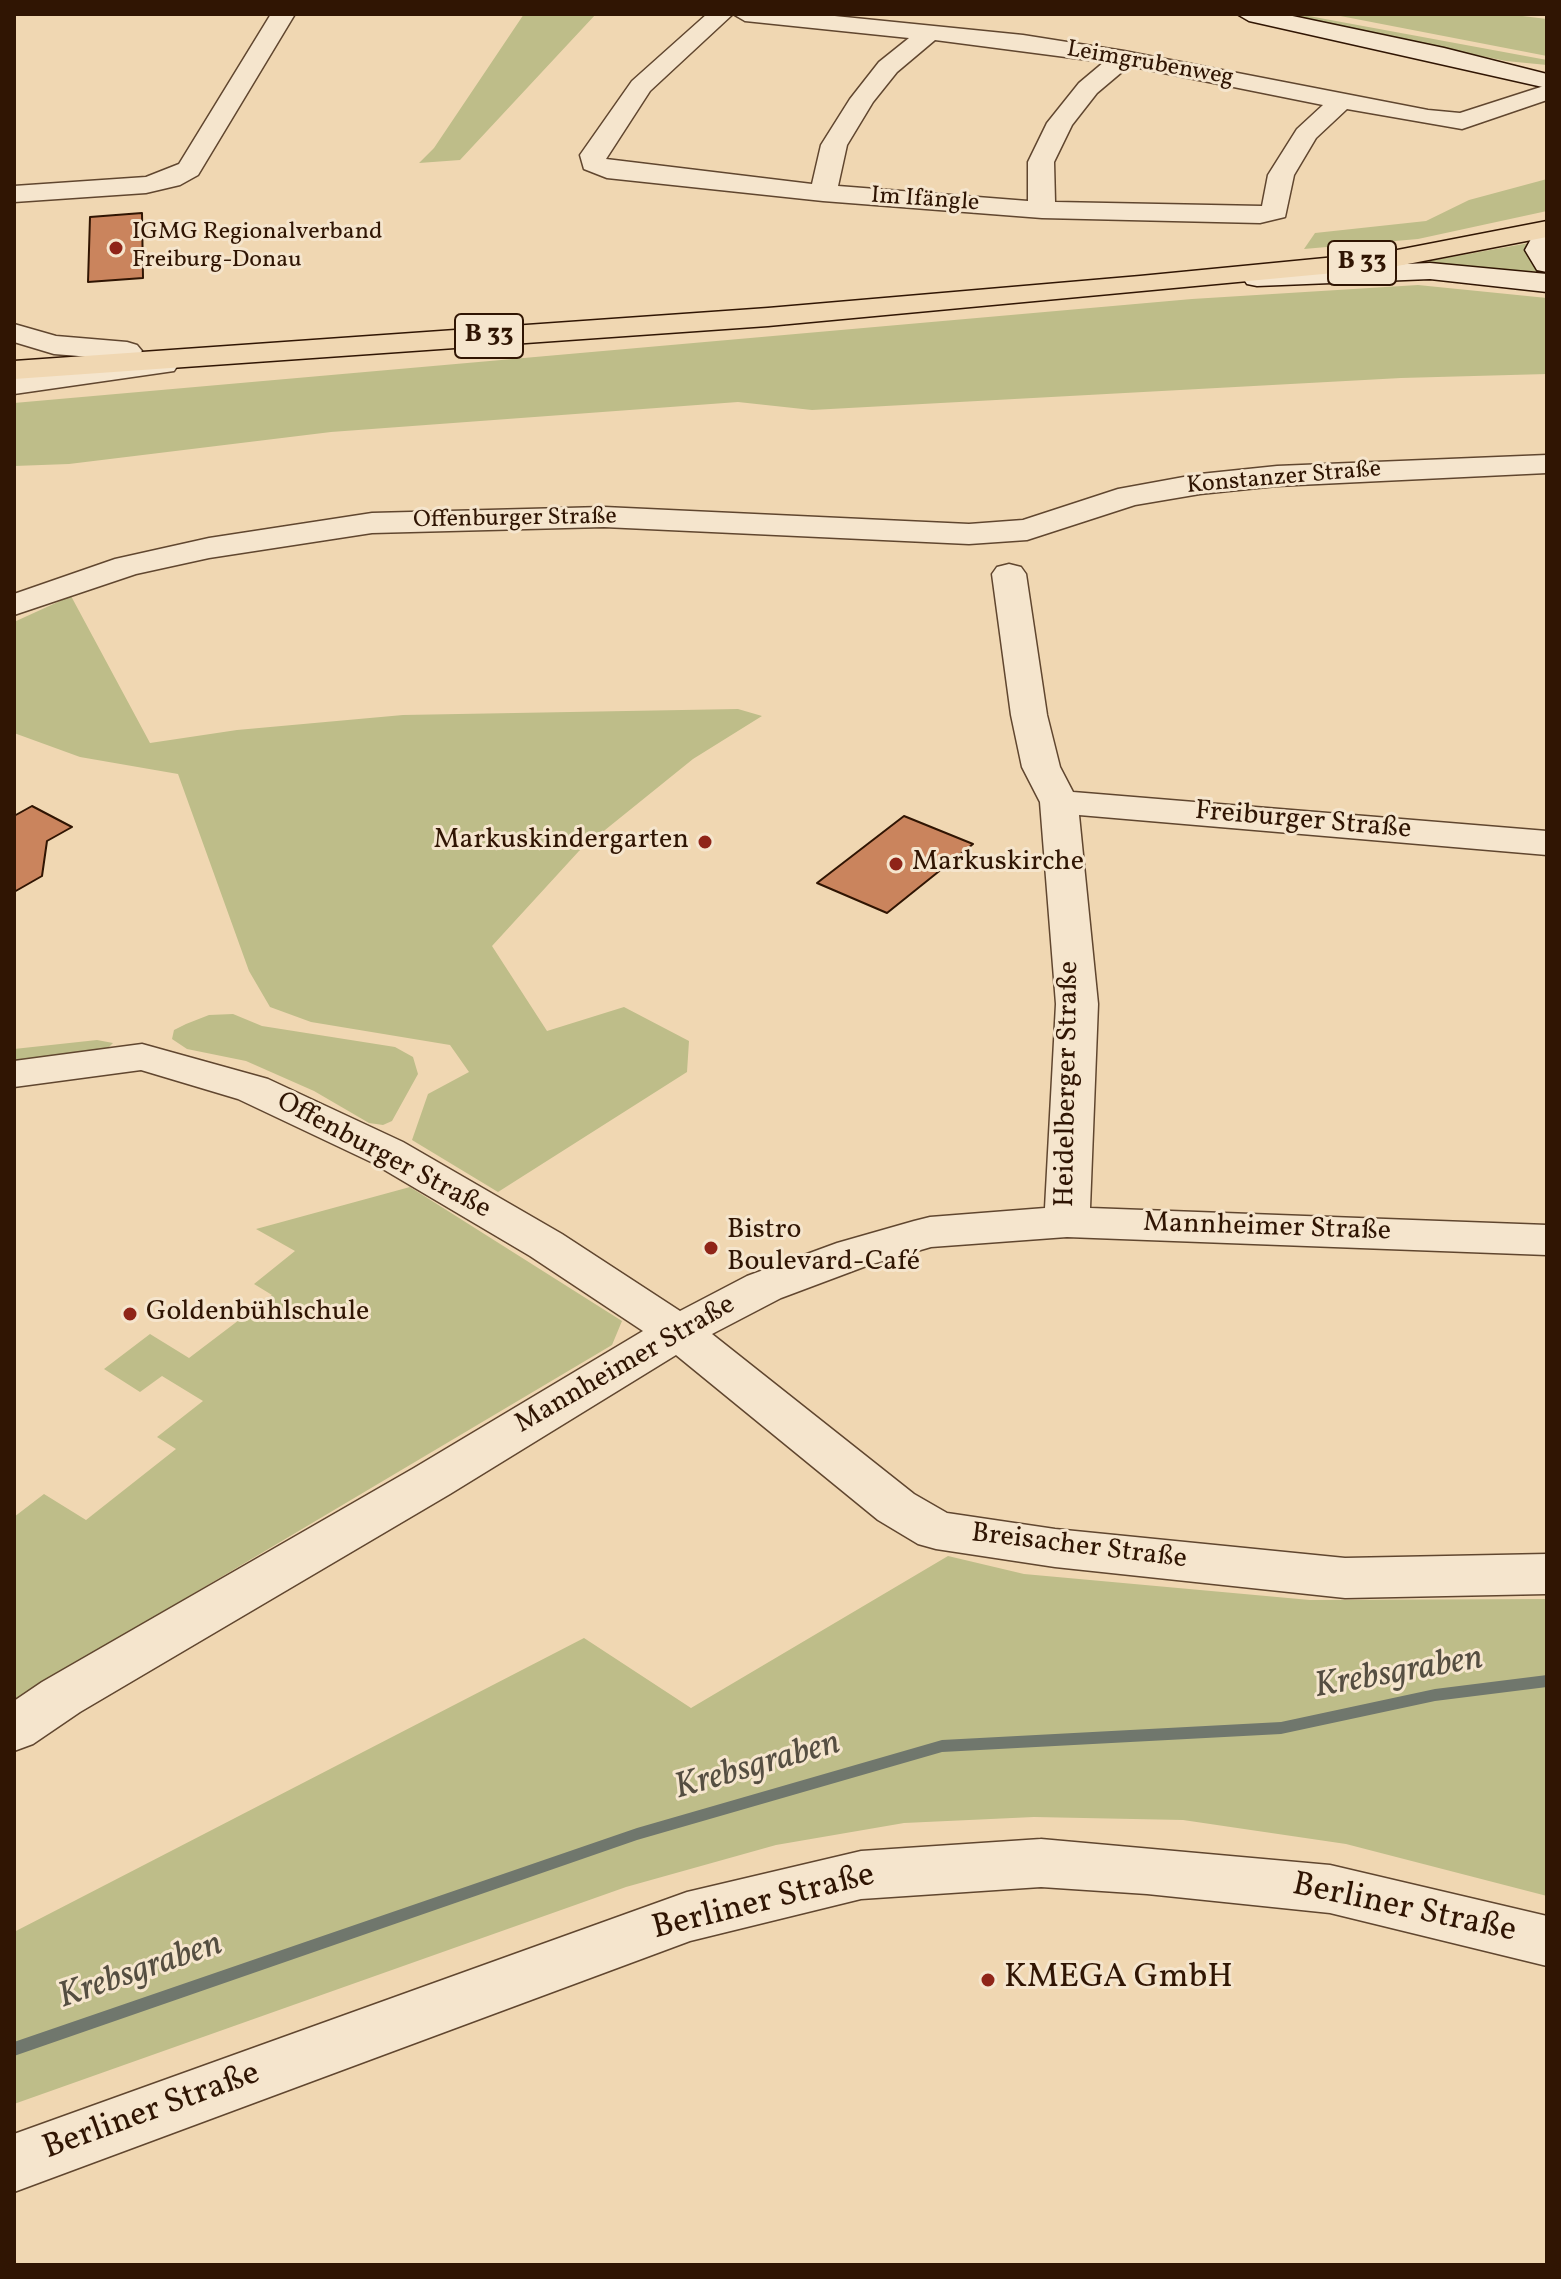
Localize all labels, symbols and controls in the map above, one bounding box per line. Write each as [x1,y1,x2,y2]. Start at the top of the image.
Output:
street label: Leimgrubenweg [1064,36,1236,94]
street label: Im Ifängle [870,183,980,219]
place label: IGMG Regionalverband Freiburg-Donau [132,220,383,276]
marker: IGMG Regionalverband Freiburg-Donau [107,239,125,257]
road number: B 33 [1328,241,1396,285]
road number: B 33 [455,314,523,358]
street label: Konstanzer Straße [1186,456,1382,502]
street label: Offenburger Straße [413,504,617,536]
street label: Freiburger Straße [1193,796,1413,848]
place label: Markuskindergarten [434,825,689,859]
marker: Markuskindergarten [696,833,714,851]
place label: Markuskirche [912,847,1084,881]
marker: Markuskirche [887,855,905,873]
street label: Heidelberger Straße [1050,961,1088,1207]
street label: Offenburger Straße [270,1086,496,1228]
street label: Mannheimer Straße [1142,1208,1392,1250]
place label: Bistro Boulevard-Café [727,1215,920,1281]
marker: Bistro Boulevard-Café [702,1239,720,1257]
street label: Mannheimer Straße [510,1289,742,1443]
place label: Goldenbühlschule [146,1297,369,1331]
marker: Goldenbühlschule [121,1305,139,1323]
street label: Breisacher Straße [969,1518,1189,1578]
water label: Krebsgraben [1311,1639,1487,1711]
water label: Krebsgraben [670,1724,846,1812]
street label: Berliner Straße [649,1857,879,1951]
street label: Berliner Straße [1288,1866,1520,1954]
water label: Krebsgraben [53,1925,229,2021]
place label: KMEGA GmbH [1004,1960,1233,2000]
marker: KMEGA GmbH [979,1971,997,1989]
street label: Berliner Straße [38,2055,266,2171]

